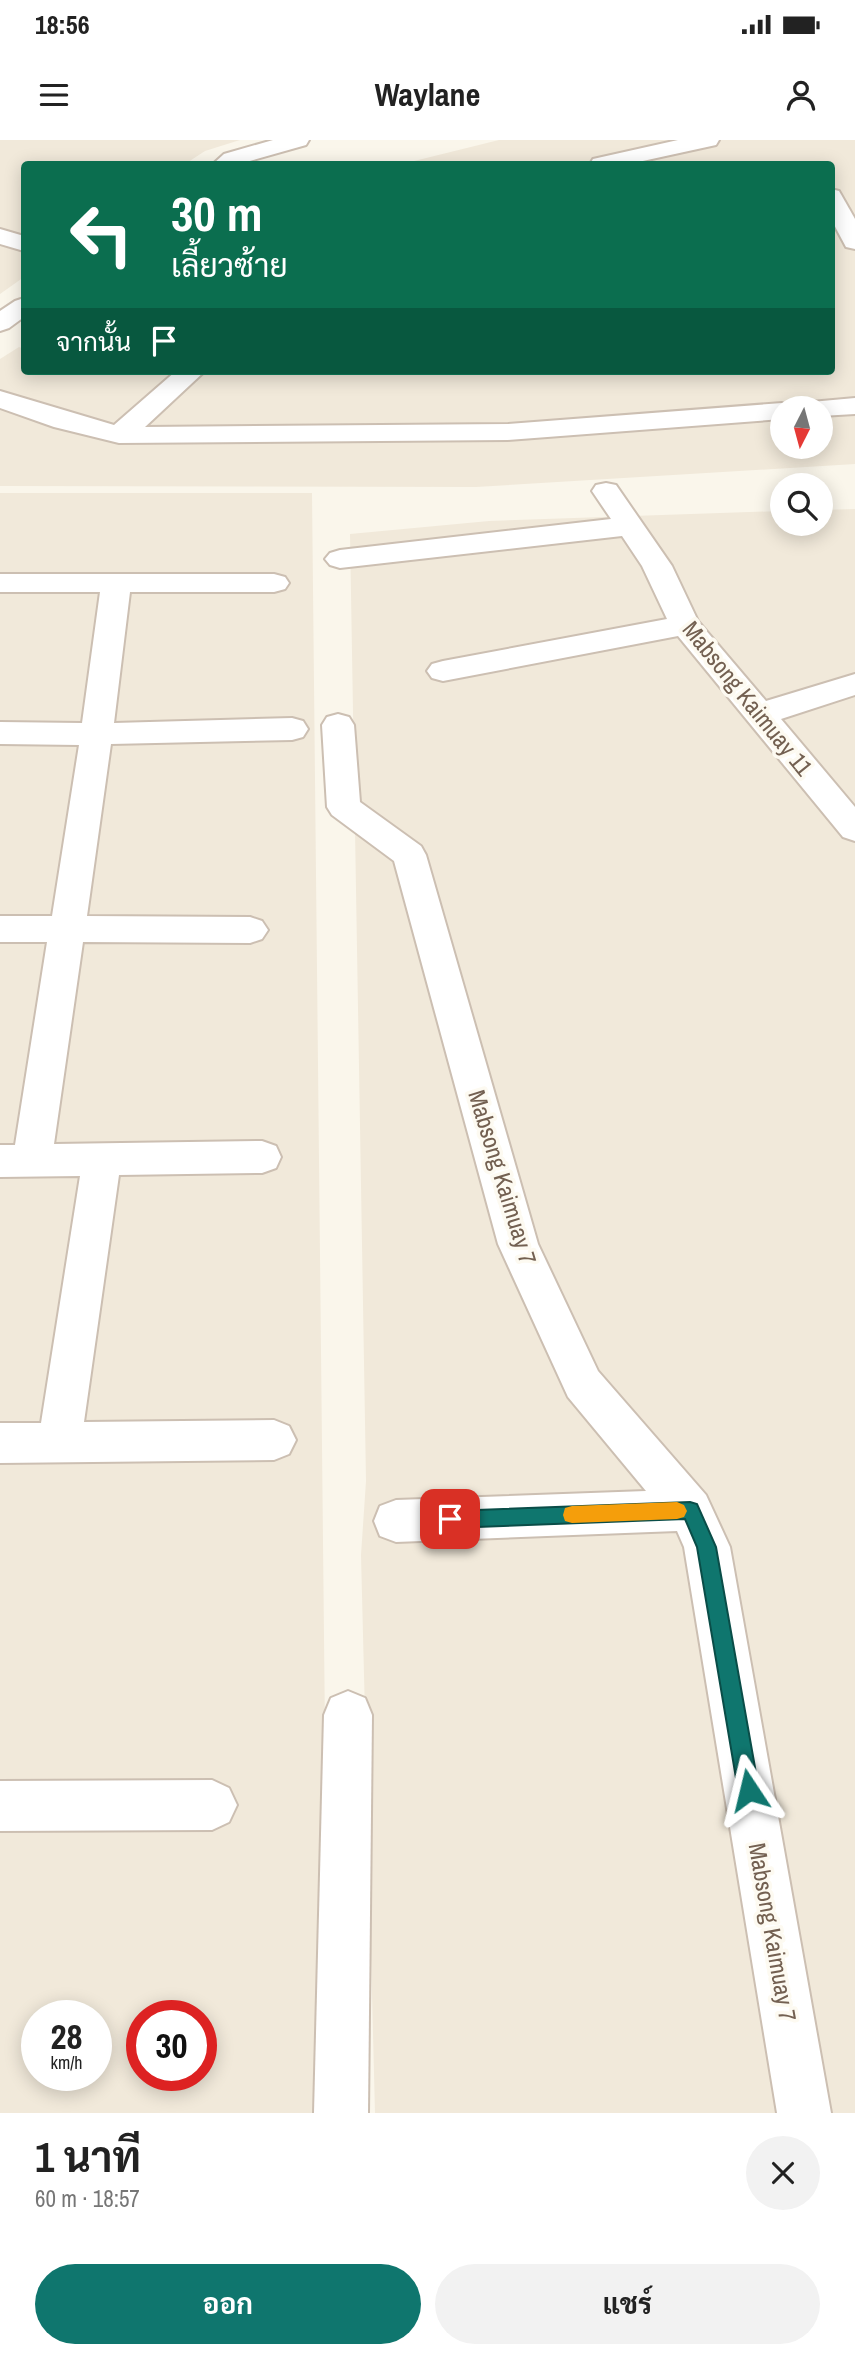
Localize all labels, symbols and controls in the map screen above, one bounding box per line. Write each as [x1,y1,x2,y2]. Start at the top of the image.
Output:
text: 18:56 [35,7,90,42]
text: Waylane [375,73,480,116]
icon: menu [35,76,73,114]
icon: person [782,76,820,114]
text: 30 m [171,180,263,246]
icon: left [56,189,147,280]
text: เลี้ยวซ้าย [171,244,288,287]
icon: arrive [145,322,183,360]
text: จากนั้น [56,324,131,359]
north arrow [770,396,833,458]
map controls [770,396,833,536]
button: search [770,473,833,536]
street label: Mabsong Kaimuay 11 [676,614,820,782]
street label: Mabsong Kaimuay 7 [461,1086,545,1268]
pin [420,1489,480,1549]
icon: arrive [431,1500,469,1538]
position arrow [712,1753,786,1827]
street label: Mabsong Kaimuay 7 [742,1840,804,2024]
speed limit sign: 30 [126,2000,217,2091]
text: 28 [51,2013,82,2060]
text: km/h [51,2050,83,2075]
text: 1 นาที [35,2129,141,2185]
button: close [746,2136,820,2210]
text: 60 m · 18:57 [35,2183,140,2214]
button: ออก [35,2264,421,2344]
button: แชร์ [435,2264,820,2344]

